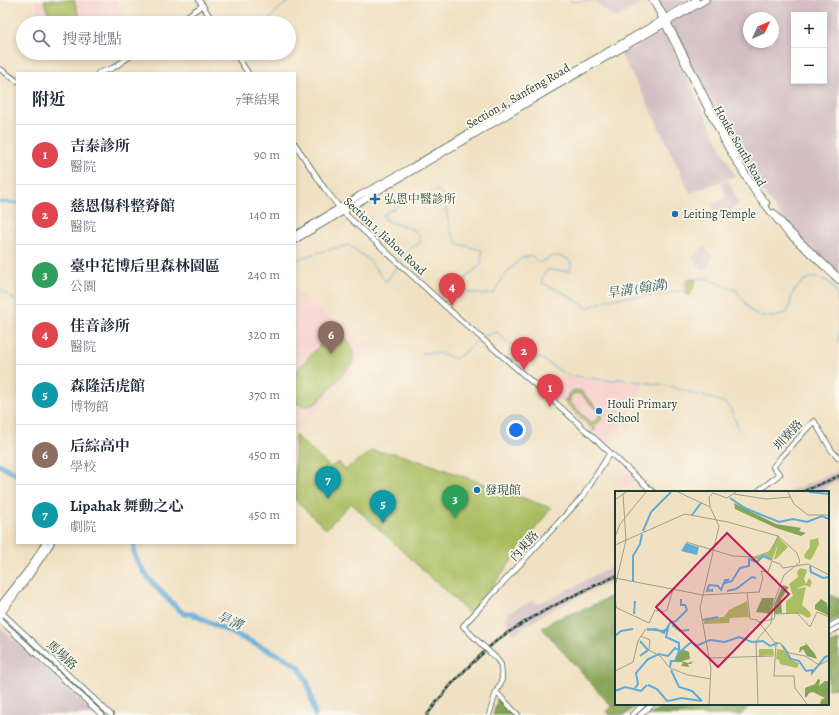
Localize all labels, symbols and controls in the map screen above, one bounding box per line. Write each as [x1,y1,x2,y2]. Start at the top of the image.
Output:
north arrow [743,12,779,48]
map controls [791,12,827,84]
button: + [791,12,827,48]
search box [16,16,296,60]
icon: search [30,27,52,49]
text: 搜尋地點 [62,29,122,49]
button: − [791,48,827,84]
street label: Section 4, Sanfeng Road [463,59,573,132]
text: 附近 [32,88,66,111]
text: 7筆結果 [236,91,280,108]
street label: Houke South Road [710,103,770,190]
text: 吉泰診所 [70,136,130,156]
text: 1 [43,146,47,163]
text: 90 m [254,146,280,163]
text: 醫院 [70,158,96,175]
place label: 弘恩中醫診所 [384,191,456,207]
street label: Section 1, Jiahou Road [340,193,430,279]
marker: 弘恩中醫診所 [369,193,381,205]
text: 慈恩傷科整脊館 [70,196,175,216]
text: 2 [42,206,48,223]
text: 140 m [249,206,280,223]
place label: Leiting Temple [683,206,756,222]
marker: Leiting Temple [670,209,680,219]
text: 醫院 [70,218,96,235]
text: 臺中花博后里森林園區 [70,256,220,276]
text: 3 [42,266,48,283]
text: 240 m [248,266,280,283]
pin: 4 [439,273,465,306]
water label: 旱溝 (翰溝) [605,275,669,302]
text: 公園 [70,278,96,295]
text: 佳音診所 [70,316,130,336]
pin: 6 [318,321,344,354]
text: 4 [42,326,48,343]
text: 320 m [248,326,280,343]
pin: 2 [511,337,537,370]
text: 醫院 [70,338,96,355]
pin: 1 [537,374,563,407]
text: 森隆活虎館 [70,376,145,396]
text: 5 [42,386,48,403]
text: 370 m [249,386,280,403]
place label: Houli Primary School [607,396,678,426]
text: 博物館 [70,398,109,415]
marker: Houli Primary School [594,406,604,416]
street label: 圳寮路 [770,416,806,454]
your location [506,420,526,440]
text: 后綜高中 [70,436,130,456]
text: 6 [42,446,48,463]
text: 450 m [248,446,280,463]
text: 學校 [70,458,96,475]
pin: 7 [315,466,341,499]
place label: 發現館 [485,482,521,498]
pin: 3 [442,485,468,518]
marker: 發現館 [472,485,482,495]
pin: 5 [370,490,396,523]
inset map [615,491,829,705]
text: Lipahak 舞動之心 [70,496,183,516]
text: 7 [42,506,48,523]
text: 450 m [248,506,280,523]
text: 劇院 [70,518,96,535]
street label: 內東路 [506,527,542,565]
water label: 旱溝 [214,607,247,634]
street label: 馬場路 [43,637,81,673]

